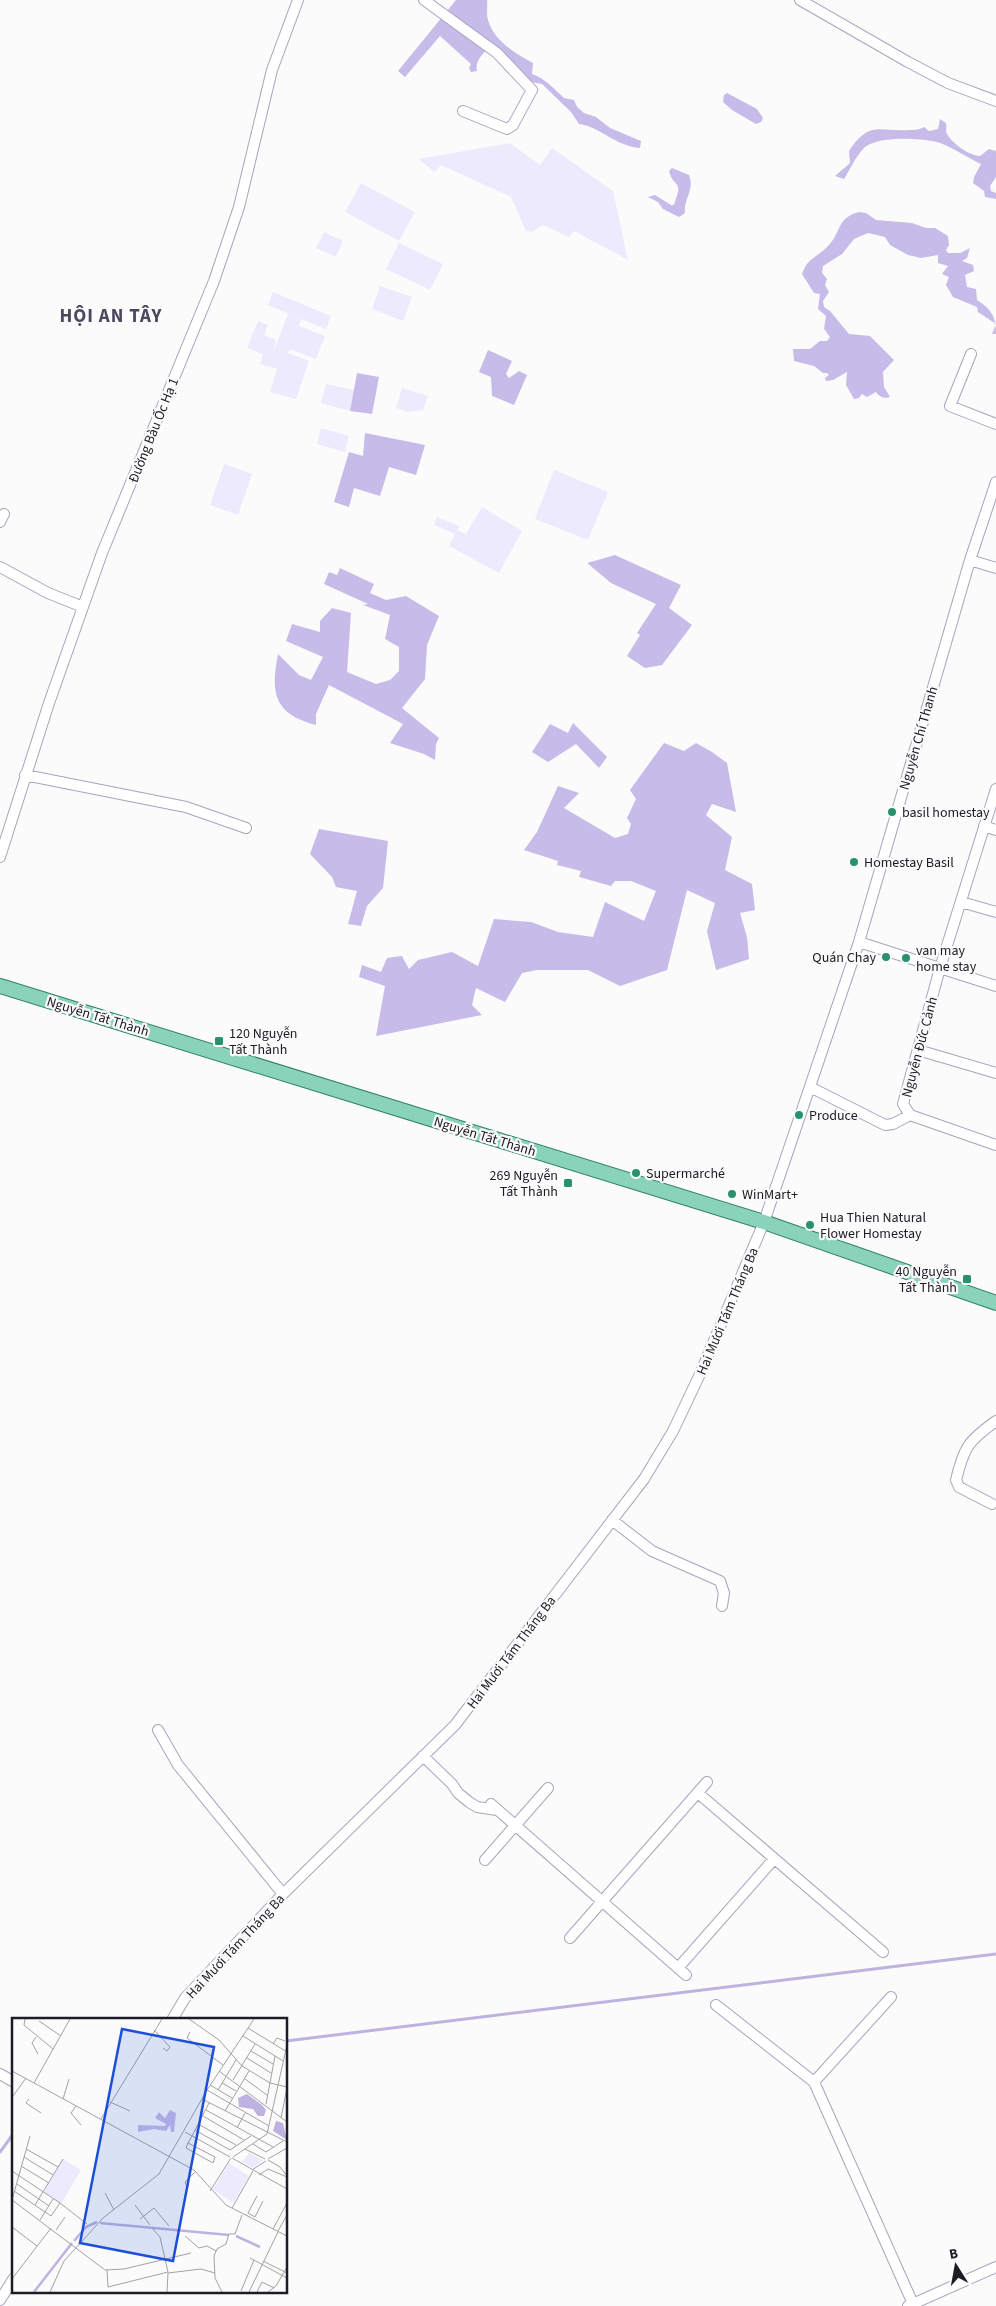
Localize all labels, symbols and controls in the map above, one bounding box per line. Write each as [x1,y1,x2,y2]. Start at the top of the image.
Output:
district label: HỘI AN TÂY [60,303,163,330]
street label: Đường Bàu Ốc Hạ 1 [124,375,184,486]
street label: Nguyễn Chí Thanh [895,684,943,792]
place label: basil homestay [902,803,990,823]
marker: basil homestay [886,806,898,818]
place label: Homestay Basil [864,853,954,873]
marker: Homestay Basil [848,856,860,868]
place label: van may home stay [916,941,977,977]
place label: Quán Chay [812,948,876,968]
marker: Quán Chay [880,951,892,963]
marker: van may home stay [900,952,912,964]
street label: Nguyễn Tất Thành [44,992,151,1042]
street label: Nguyễn Đức Cảnh [897,995,943,1100]
place label: 120 Nguyễn Tất Thành [229,1024,298,1060]
marker: 120 Nguyễn Tất Thành [213,1035,225,1047]
place label: Produce [809,1106,858,1126]
marker: Produce [793,1109,805,1121]
street label: Nguyễn Tất Thành [431,1112,538,1162]
place label: Supermarché [646,1164,725,1184]
place label: 269 Nguyễn Tất Thành [490,1166,558,1202]
marker: Supermarché [630,1167,642,1179]
marker: 269 Nguyễn Tất Thành [562,1177,574,1189]
place label: WinMart+ [742,1185,798,1205]
marker: WinMart+ [726,1188,738,1200]
place label: Hua Thien Natural Flower Homestay [820,1208,926,1244]
marker: Hua Thien Natural Flower Homestay [804,1219,816,1231]
street label: Hai Mươi Tám Tháng Ba [692,1244,764,1378]
place label: 40 Nguyễn Tất Thành [895,1262,957,1298]
marker: 40 Nguyễn Tất Thành [961,1273,973,1285]
street label: Hai Mươi Tám Tháng Ba [463,1592,561,1713]
street label: Hai Mươi Tám Tháng Ba [182,1890,290,2004]
inset map [12,2018,288,2294]
north arrow [931,2241,981,2291]
text: B [948,2243,960,2265]

